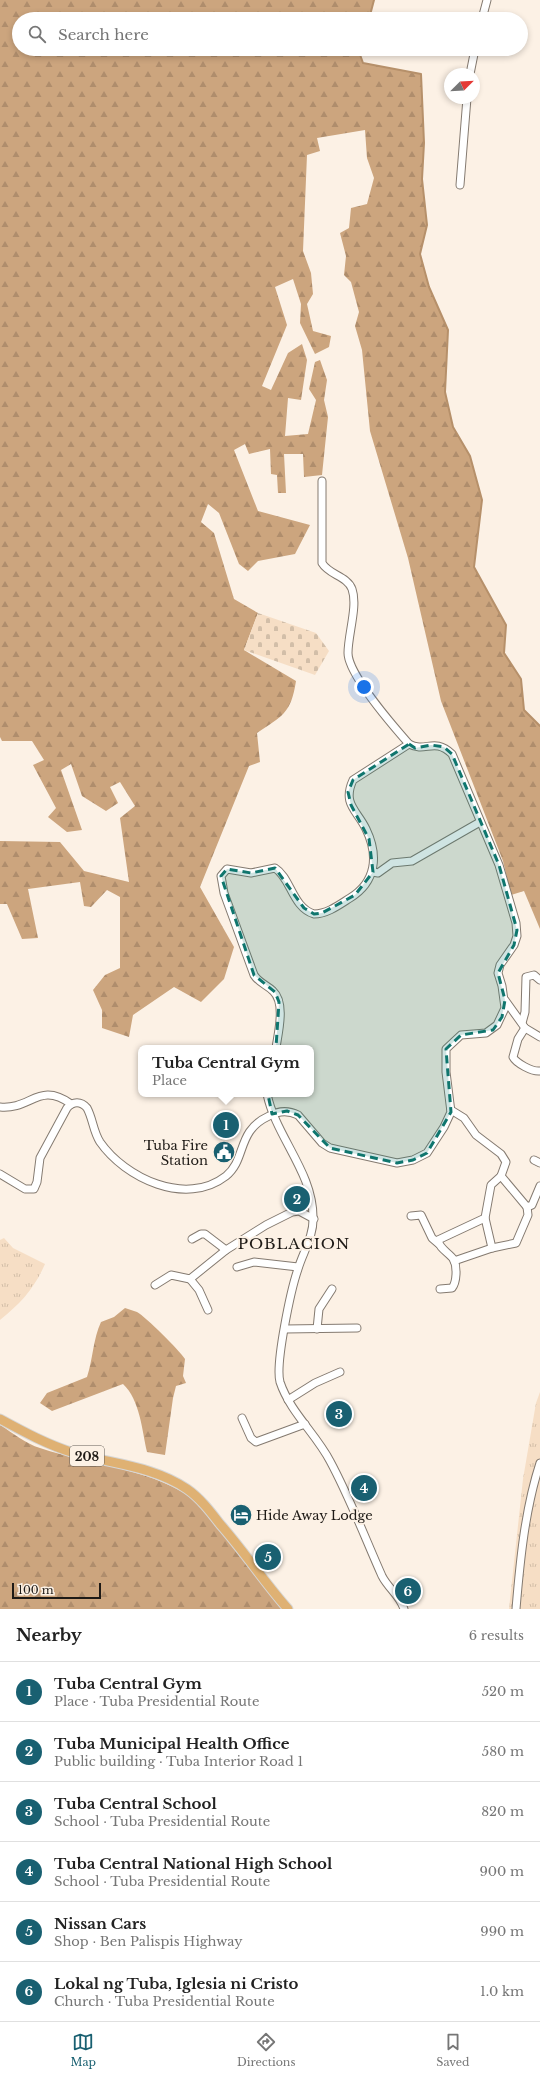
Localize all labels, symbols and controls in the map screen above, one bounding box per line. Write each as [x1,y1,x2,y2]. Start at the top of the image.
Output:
search box [12,12,528,56]
icon: search [26,23,48,45]
text: Search here [58,25,149,44]
north arrow [444,68,480,104]
your location [354,677,374,697]
popup [138,1045,314,1097]
text: Tuba Central Gym [152,1053,300,1072]
text: Place [152,1072,187,1089]
pin: 1 [213,1110,239,1140]
place label: Tuba Fire Station [144,1137,208,1169]
public building icon: Tuba Fire Station [211,1139,237,1165]
pin: 2 [284,1184,310,1214]
district label: POBLACION [238,1234,350,1253]
pin: 3 [326,1399,352,1429]
road number: 208 [70,1446,104,1466]
pin: 4 [351,1473,377,1503]
hotel icon: Hide Away Lodge [228,1502,254,1528]
place label: Hide Away Lodge [256,1507,373,1524]
pin: 5 [255,1542,281,1572]
pin: 6 [395,1576,421,1606]
scale bar [12,1581,101,1600]
text: 100 m [18,1583,54,1597]
text: Nearby [16,1625,82,1646]
text: 6 results [469,1627,524,1644]
text: Tuba Central Gym [54,1674,202,1693]
text: 1 [26,1683,32,1700]
text: 520 m [482,1683,524,1700]
text: Place · Tuba Presidential Route [54,1693,259,1710]
text: Tuba Municipal Health Office [54,1734,289,1753]
text: 2 [25,1743,33,1760]
text: 580 m [482,1743,524,1760]
text: Public building · Tuba Interior Road 1 [54,1753,303,1770]
text: Tuba Central School [54,1794,217,1813]
text: 3 [25,1803,33,1820]
text: 820 m [481,1803,524,1820]
text: School · Tuba Presidential Route [54,1813,270,1830]
text: Tuba Central National High School [54,1854,332,1873]
text: 4 [25,1863,33,1880]
text: 900 m [479,1863,524,1880]
text: School · Tuba Presidential Route [54,1873,270,1890]
text: Nissan Cars [54,1914,146,1933]
text: 5 [25,1923,33,1940]
text: 990 m [480,1923,524,1940]
text: Shop · Ben Palispis Highway [54,1933,242,1950]
text: Lokal ng Tuba, Iglesia ni Cristo [54,1974,298,1993]
text: 6 [25,1983,33,2000]
text: 1.0 km [480,1983,524,2000]
text: Church · Tuba Presidential Route [54,1993,275,2010]
tab: Map [70,2031,96,2069]
tab: Directions [237,2031,295,2069]
tab: Saved [436,2031,470,2069]

